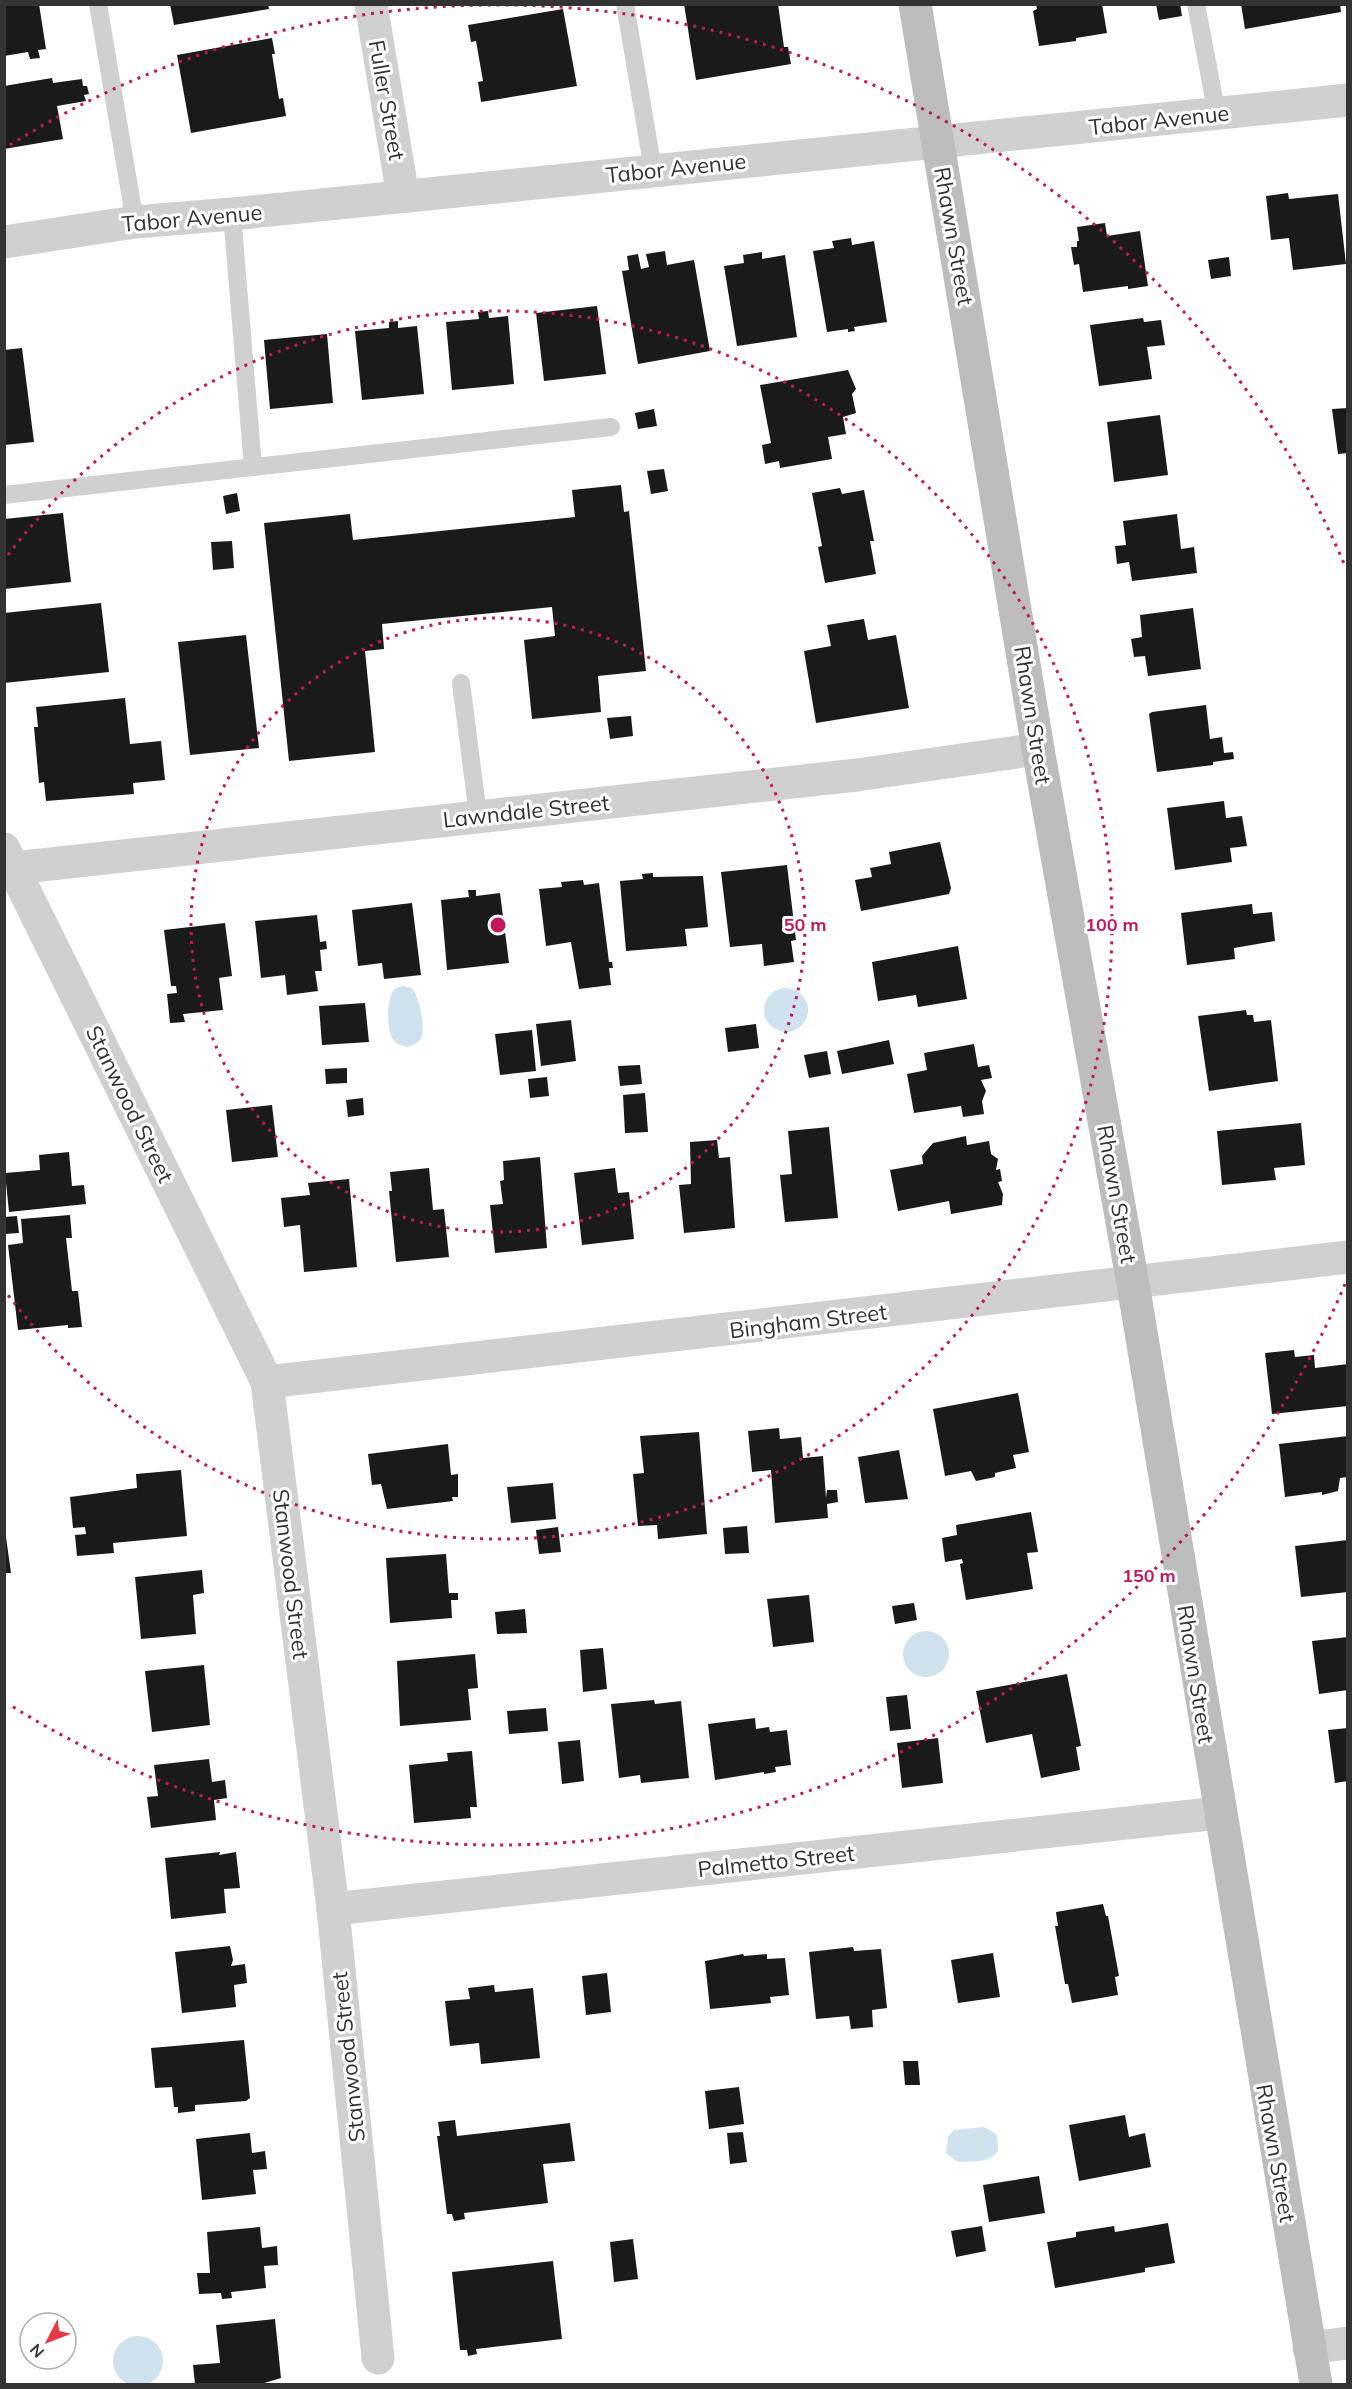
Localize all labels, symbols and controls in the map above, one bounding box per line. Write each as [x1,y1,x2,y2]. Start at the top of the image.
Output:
street label: Fuller Street [363,38,411,163]
street label: Tabor Avenue [1087,99,1231,141]
street label: Tabor Avenue [604,147,748,189]
street label: Rhawn Street [928,165,980,308]
street label: Tabor Avenue [121,198,263,238]
street label: Rhawn Street [1008,644,1058,787]
street label: Lawndale Street [441,788,611,834]
text: 50 m [784,913,826,936]
text: 100 m [1085,913,1139,936]
centre of rings [488,915,508,935]
street label: Stanwood Street [80,1021,180,1187]
street label: Rhawn Street [1091,1123,1143,1266]
street label: Bingham Street [728,1297,889,1345]
street label: Stanwood Street [267,1487,315,1661]
text: 150 m [1122,1564,1176,1587]
street label: Rhawn Street [1171,1603,1221,1746]
street label: Palmetto Street [696,1839,856,1883]
street label: Stanwood Street [325,1970,371,2144]
street label: Rhawn Street [1250,2082,1302,2225]
north arrow [18,2311,78,2371]
text: N [25,2340,48,2362]

